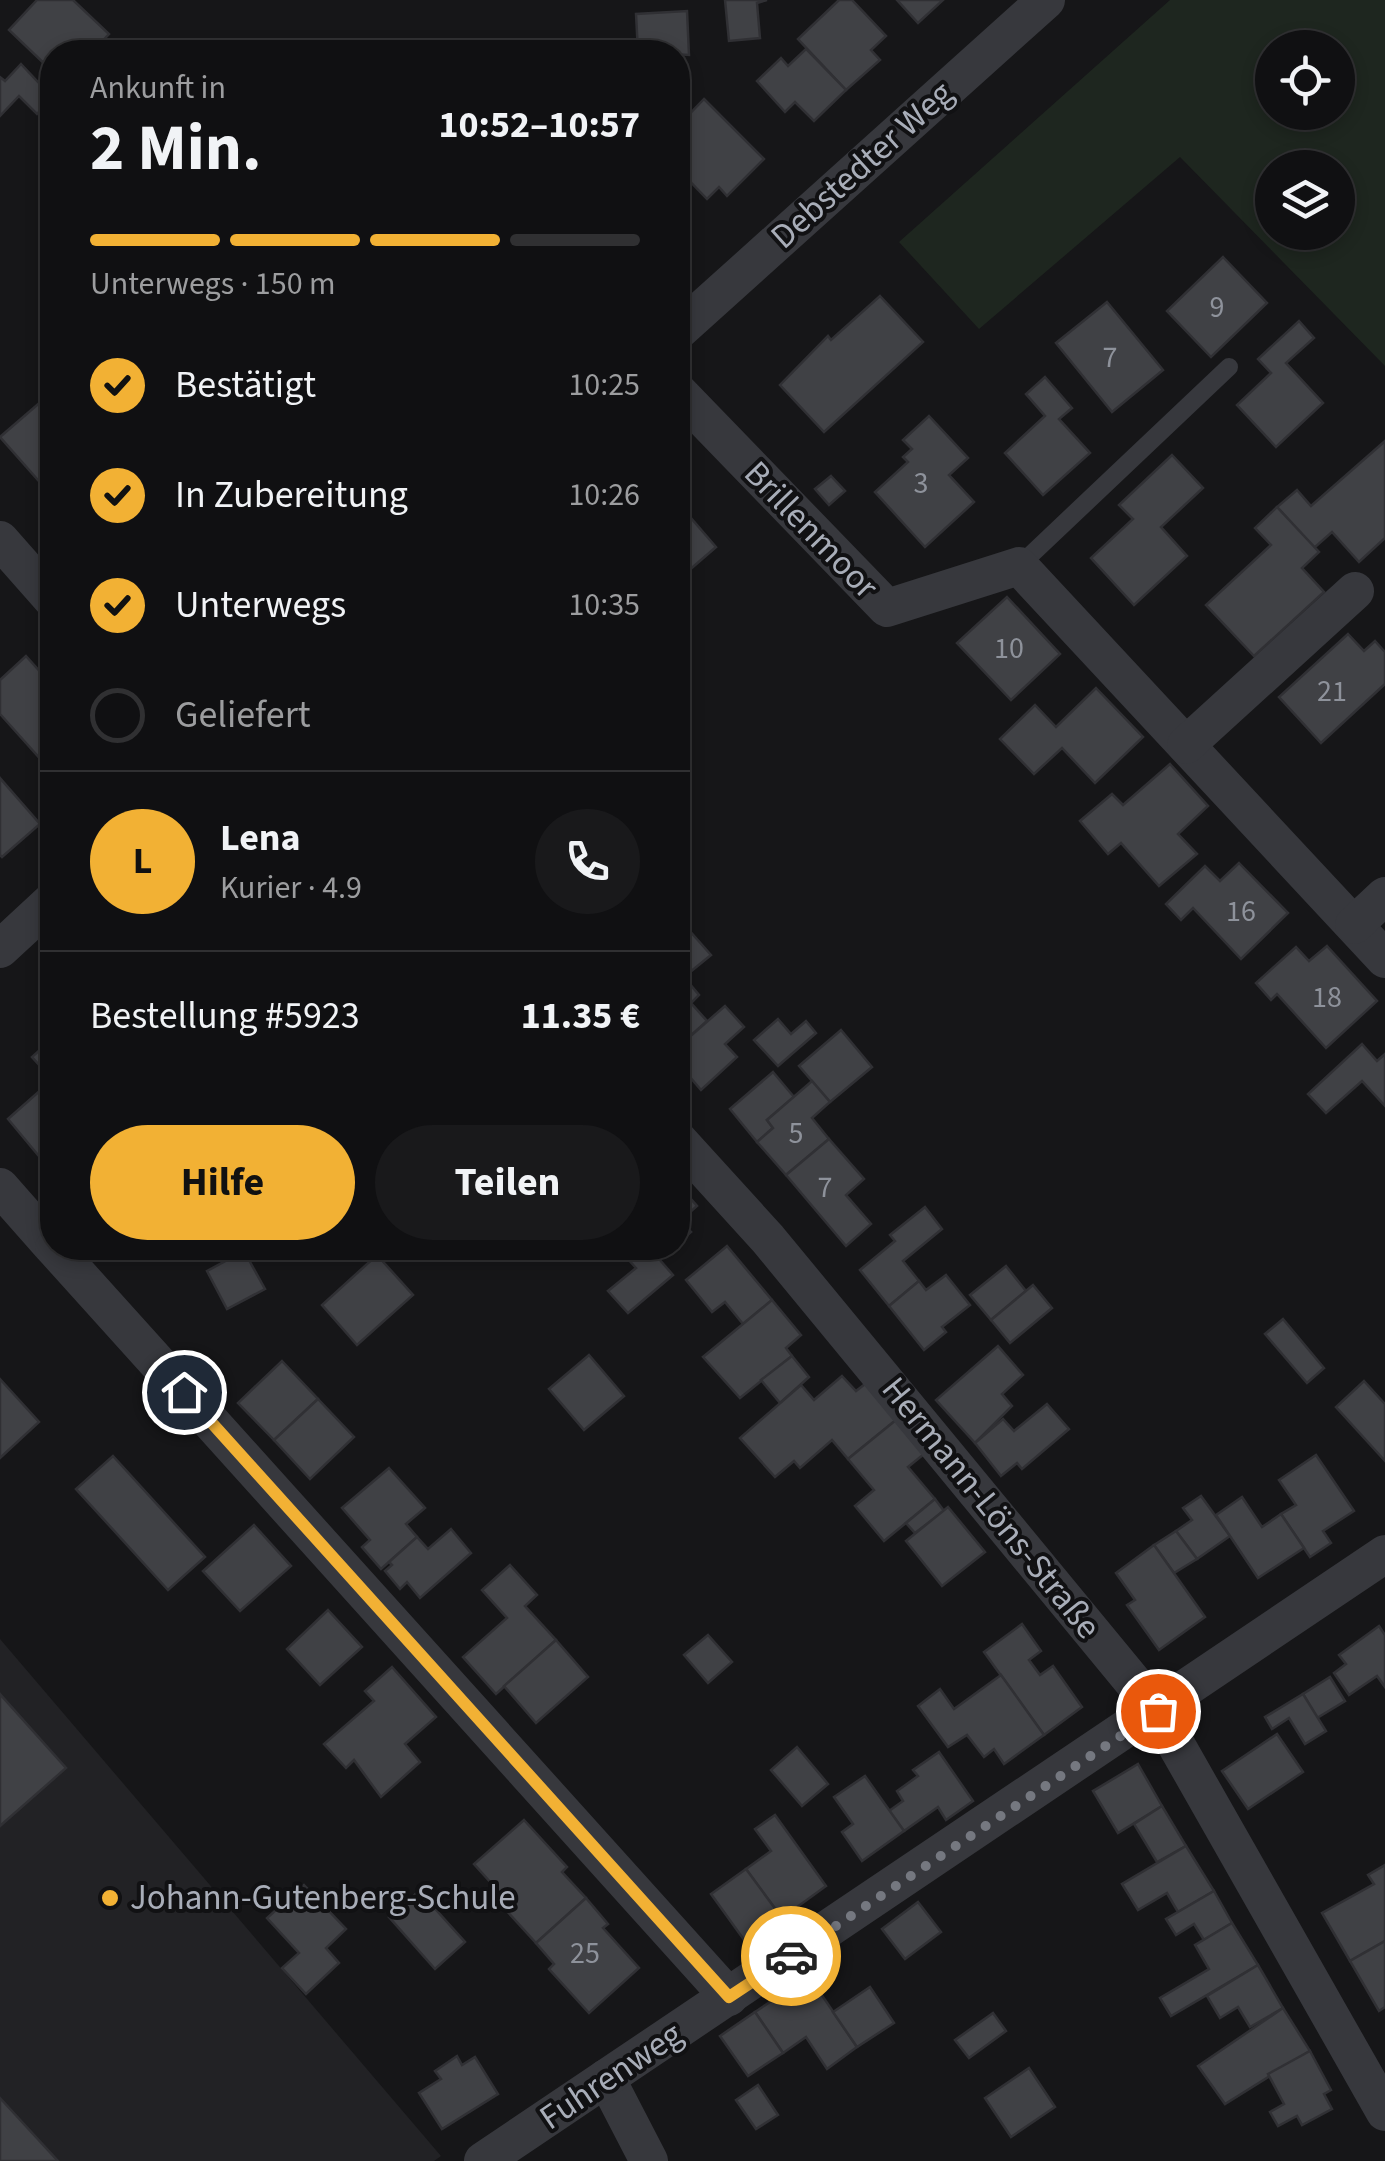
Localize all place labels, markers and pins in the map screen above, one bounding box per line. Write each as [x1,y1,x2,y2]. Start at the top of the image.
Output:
pin [142,1350,227,1435]
pin [1116,1669,1201,1754]
place label: Johann-Gutenberg-Schule [130,1873,516,1923]
marker: Johann-Gutenberg-Schule [99,1887,121,1909]

